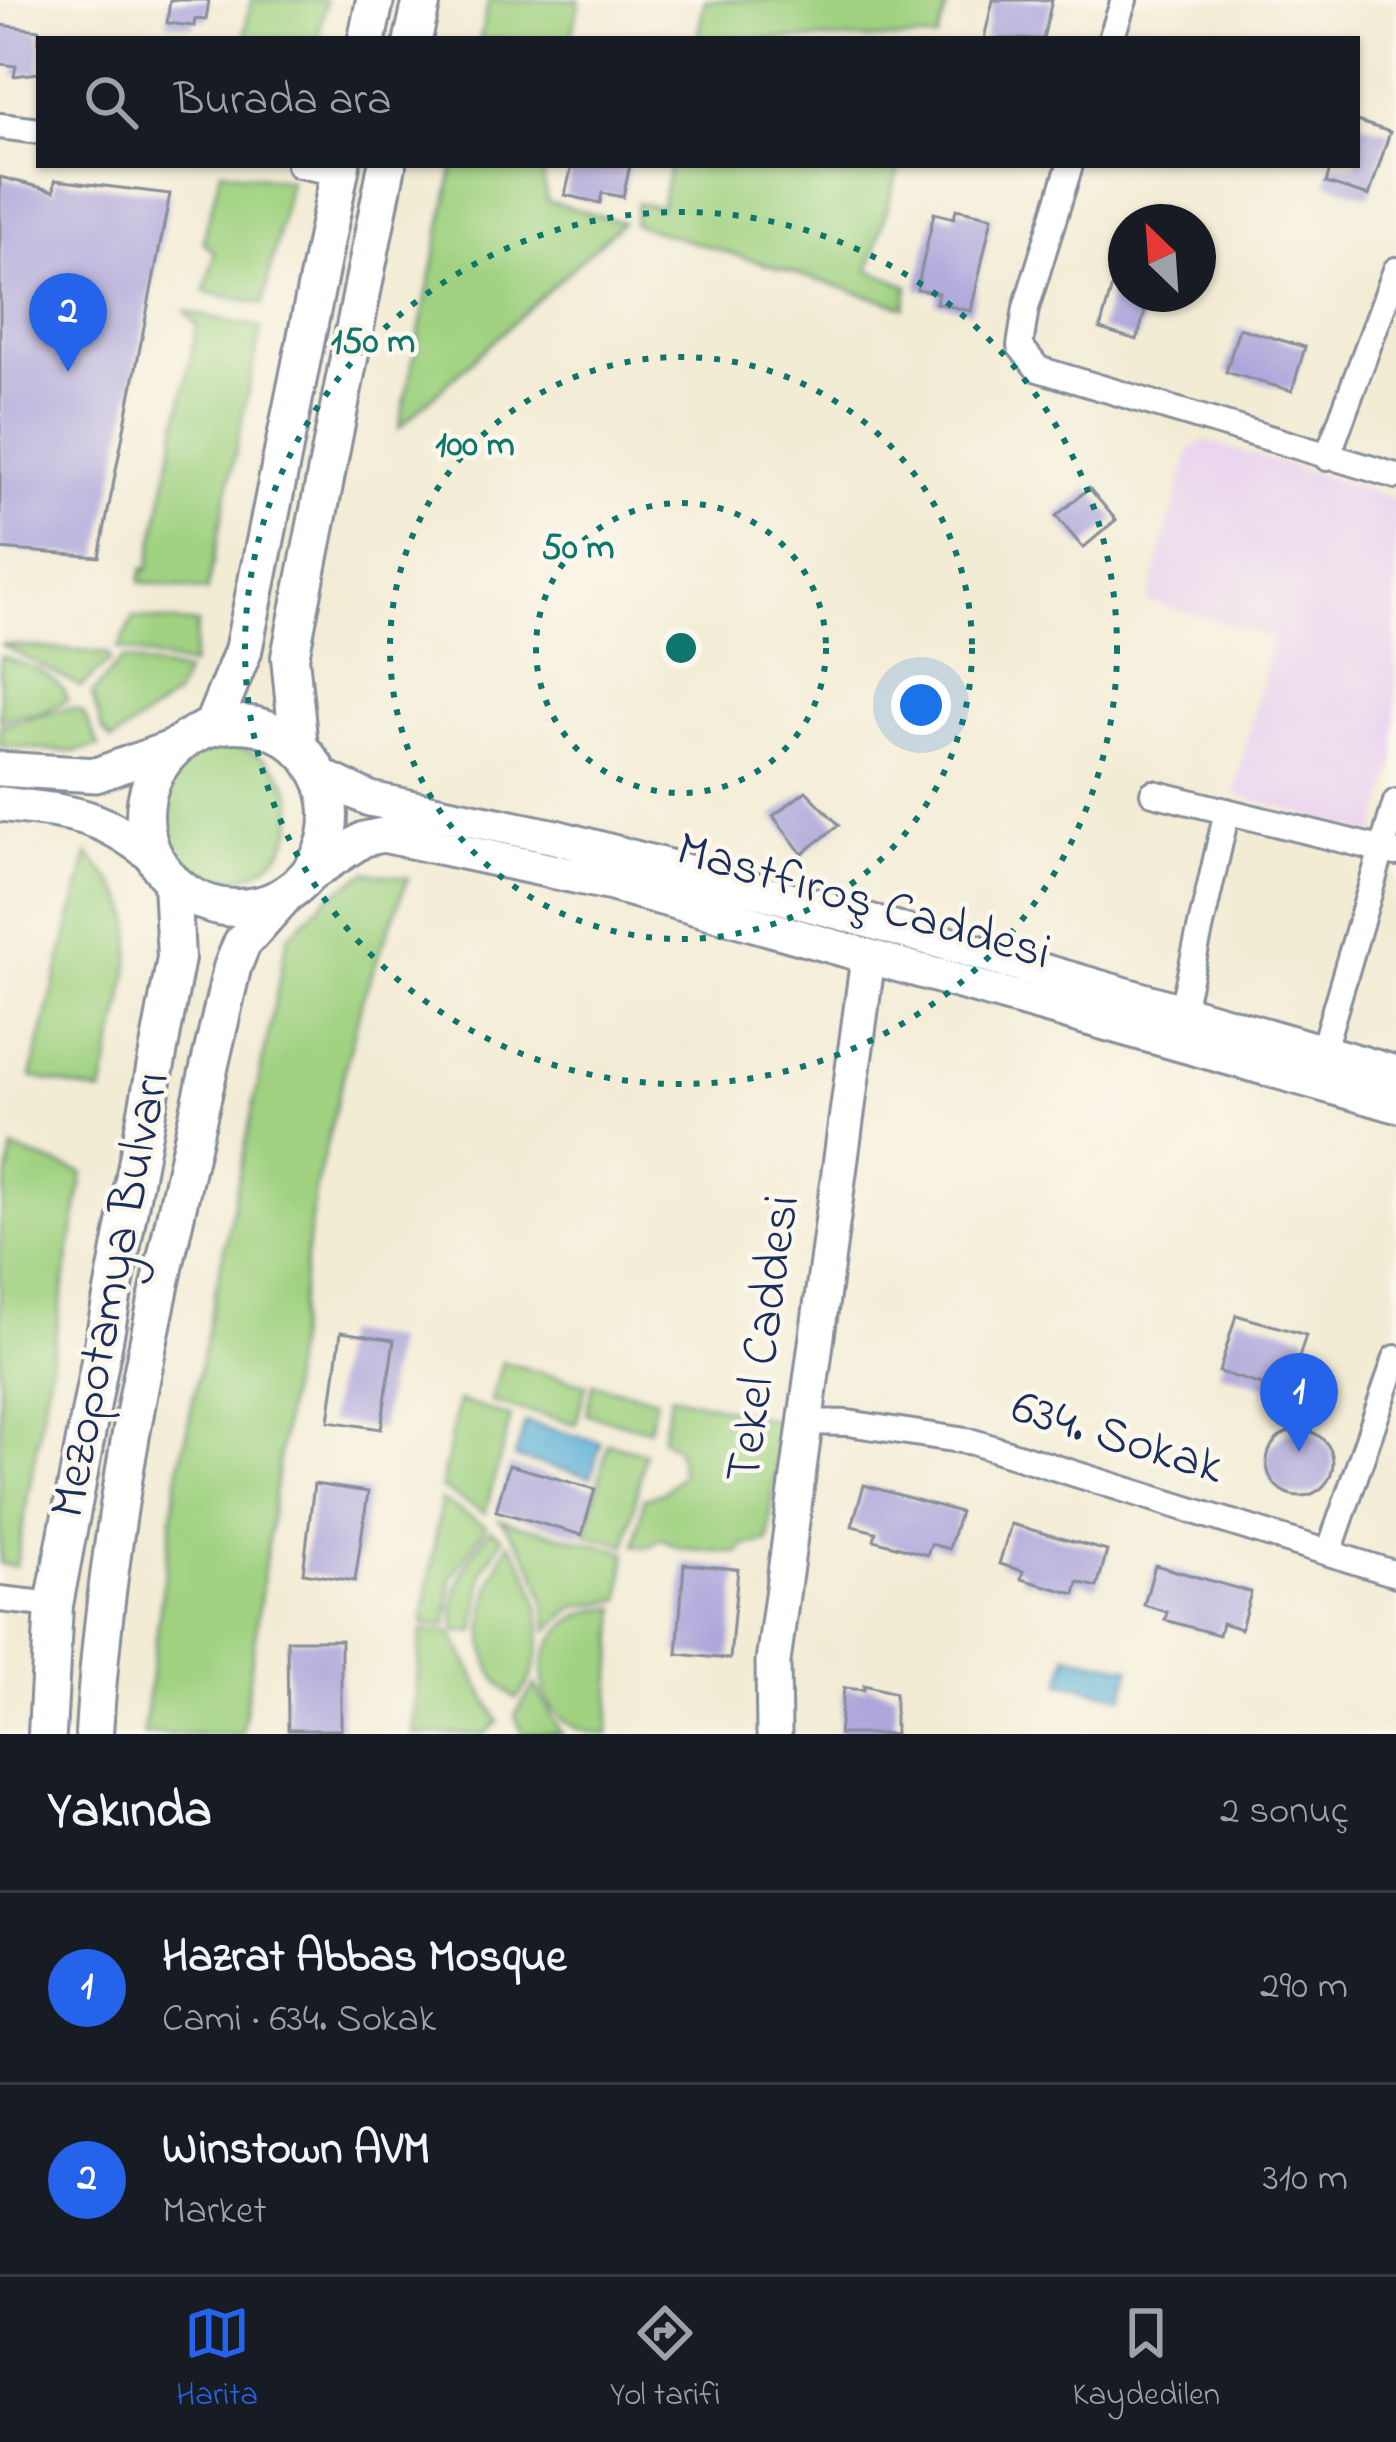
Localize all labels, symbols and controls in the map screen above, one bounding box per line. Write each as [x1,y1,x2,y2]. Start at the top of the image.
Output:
search box [36,36,1360,168]
icon: search [78,69,144,135]
text: Burada ara [174,69,392,135]
north arrow [1108,204,1216,312]
pin: 2 [29,273,107,372]
text: 150 m [331,317,415,370]
text: 100 m [435,420,515,473]
text: 50 m [541,523,615,576]
centre of rings [660,627,702,669]
your location [891,675,951,735]
street label: Mastfıroş Caddesi [667,814,1059,992]
street label: Mezopotamya Bulvarı [32,1066,192,1524]
street label: Tekel Caddesi [708,1190,822,1488]
pin: 1 [1260,1353,1338,1452]
street label: 634. Sokak [1002,1371,1233,1507]
text: Yakında [48,1775,212,1850]
text: 2 sonuç [1220,1784,1348,1841]
text: Hazrat Abbas Mosque [162,1926,566,1992]
text: 1 [81,1959,93,2016]
text: 290 m [1260,1959,1348,2016]
text: Cami · 634. Sokak [162,1992,436,2049]
text: Winstown AVM [162,2118,430,2184]
text: 2 [77,2151,97,2208]
text: 310 m [1263,2151,1348,2208]
text: Market [162,2184,266,2241]
tab: Harita [176,2300,258,2420]
tab: Yol tarifi [610,2300,720,2420]
tab: Kaydedilen [1072,2300,1220,2420]

